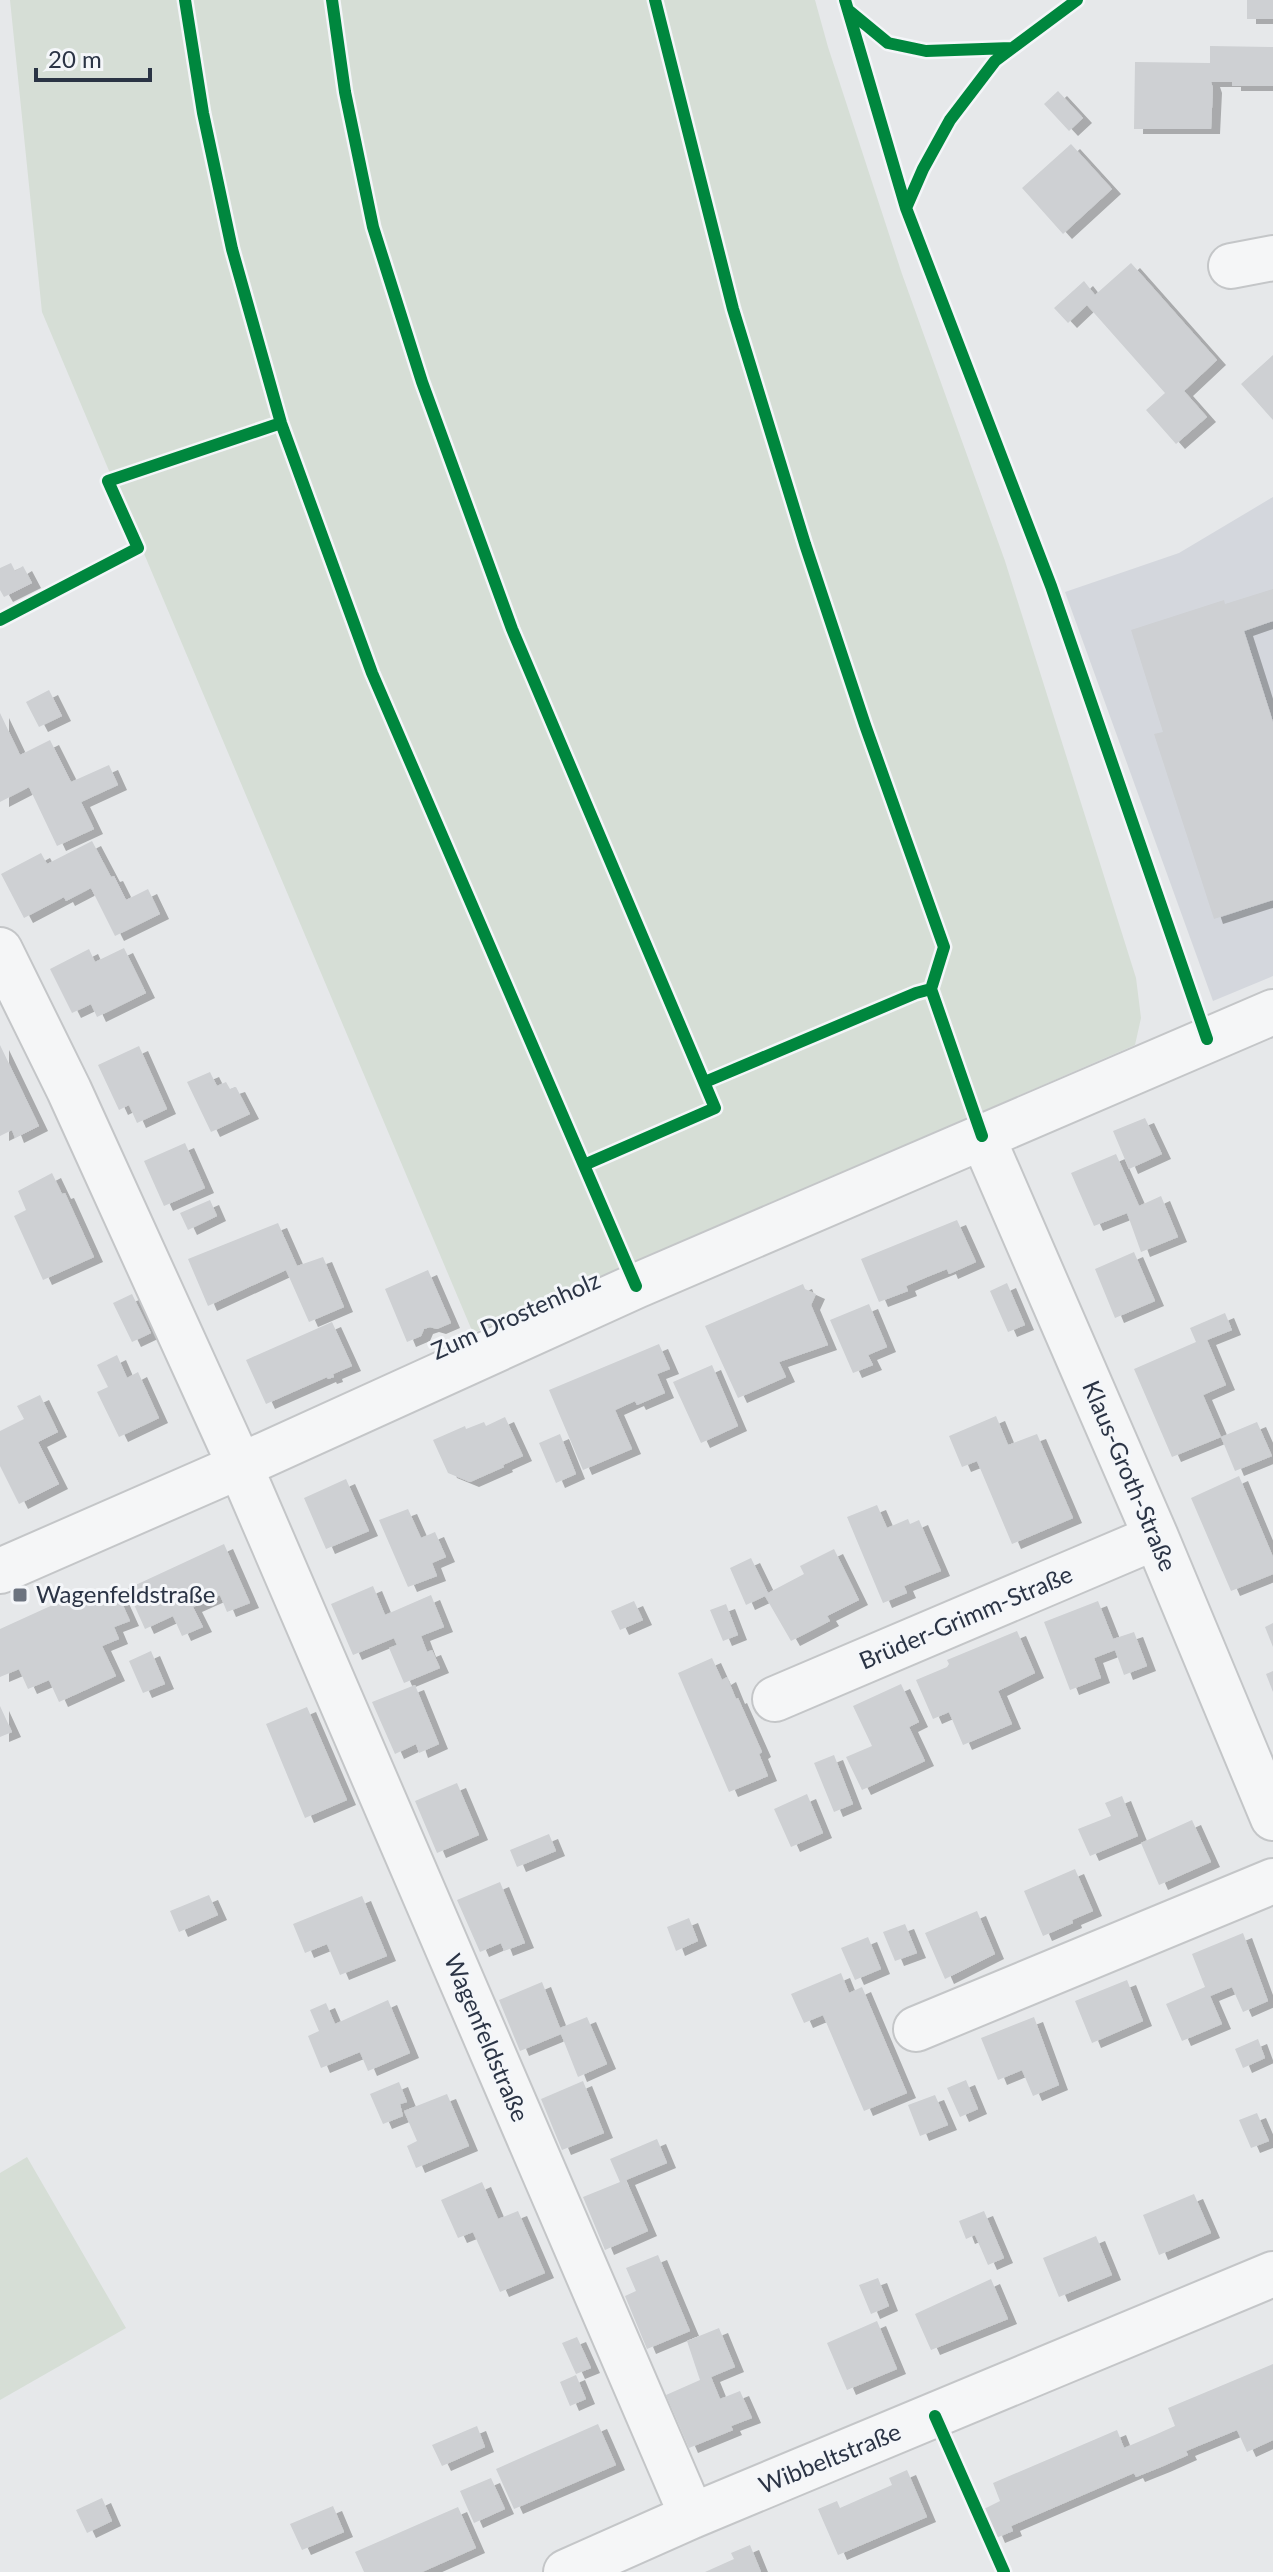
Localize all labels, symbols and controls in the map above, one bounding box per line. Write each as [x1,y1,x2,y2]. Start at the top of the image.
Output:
scale bar [36,32,150,82]
text: 20 m [48,44,102,73]
street label: Zum Drostenholz [427,1264,604,1365]
street label: Klaus-Groth-Straße [1077,1376,1184,1575]
street label: Brüder-Grimm-Straße [854,1559,1076,1675]
place label: Wagenfeldstraße [36,1579,215,1608]
marker: Wagenfeldstraße [11,1586,29,1604]
street label: Wagenfeldstraße [439,1949,536,2126]
street label: Wibbeltstraße [754,2416,905,2499]

